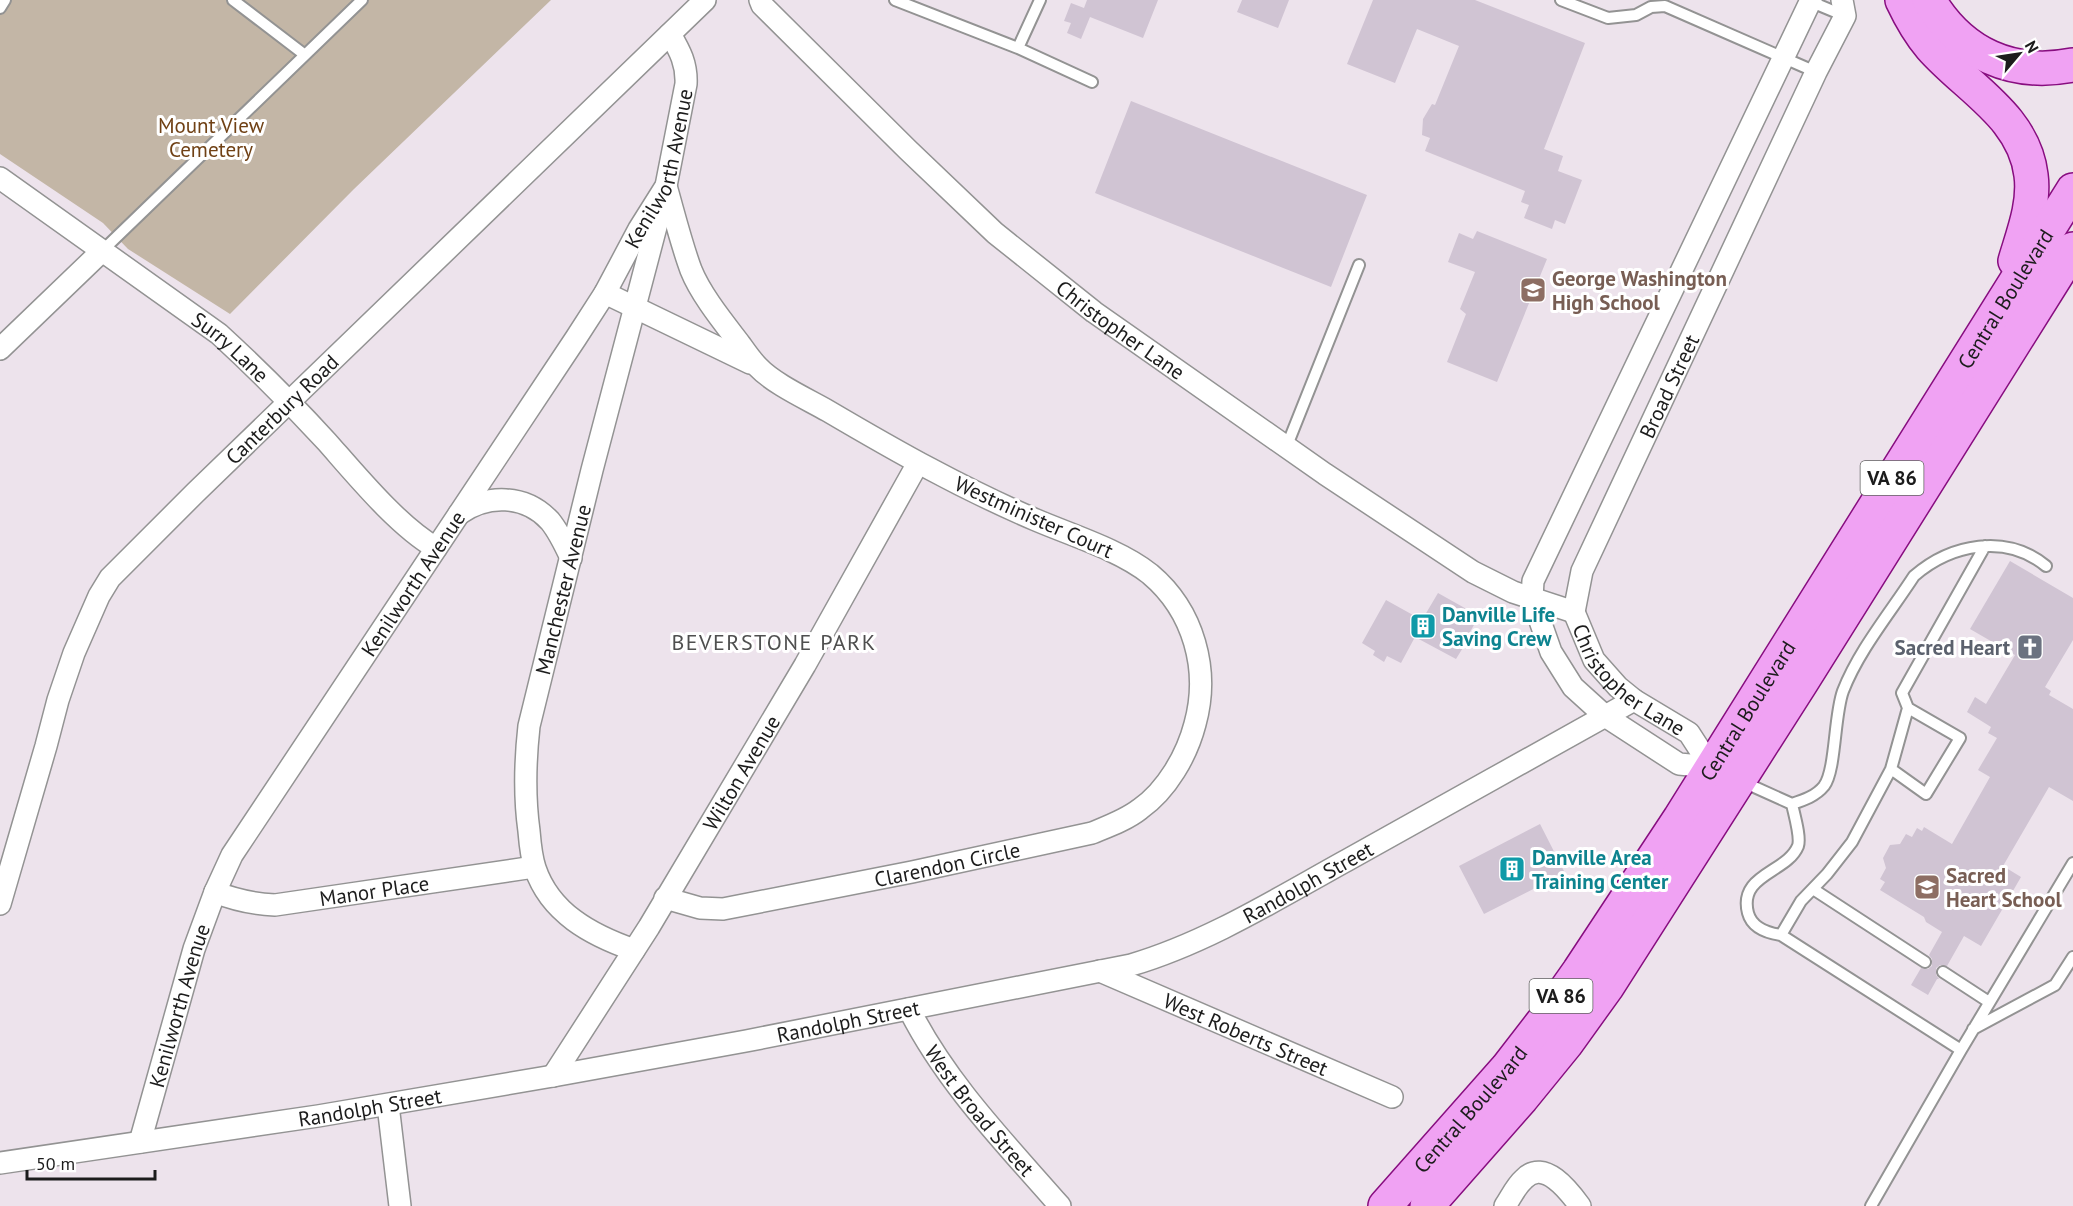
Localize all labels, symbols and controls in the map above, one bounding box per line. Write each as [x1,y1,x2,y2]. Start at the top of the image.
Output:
north arrow [1989,24,2049,84]
text: N [2021,37,2043,56]
street label: Kenilworth Avenue [618,86,698,253]
park label: Mount View Cemetery [158,112,265,163]
street label: Central Boulevard [1951,224,2059,374]
place label: George Washington High School [1552,265,1727,316]
street label: Christopher Lane [1051,274,1190,385]
school or university icon: George Washington High School [1518,275,1548,305]
street label: Surry Lane [187,306,275,388]
street label: Broad Street [1633,330,1705,442]
street label: Canterbury Road [219,348,344,470]
road number: VA 86 [1860,461,1924,495]
street label: Westminister Court [950,470,1118,564]
street label: Manchester Avenue [529,501,597,677]
street label: Kenilworth Avenue [355,506,471,661]
place label: Danville Life Saving Crew [1442,601,1555,652]
building icon: Danville Life Saving Crew [1408,611,1438,641]
street label: Christopher Lane [1567,619,1690,741]
district label: BEVERSTONE PARK [671,628,877,656]
church icon: Sacred Heart [2015,632,2045,662]
place label: Sacred Heart [1895,634,2011,661]
street label: Central Boulevard [1693,636,1801,786]
street label: Wilton Avenue [696,710,786,835]
street label: Clarendon Circle [872,835,1023,893]
street label: Randolph Street [1238,835,1378,929]
place label: Danville Area Training Center [1532,844,1669,895]
building icon: Danville Area Training Center [1497,854,1527,884]
place label: Sacred Heart School [1946,862,2063,913]
street label: Manor Place [318,869,431,912]
school or university icon: Sacred Heart School [1912,872,1942,902]
street label: Kenilworth Avenue [142,920,216,1090]
road number: VA 86 [1530,979,1592,1013]
street label: West Roberts Street [1160,987,1332,1081]
street label: Randolph Street [774,994,922,1048]
street label: West Broad Street [919,1040,1041,1181]
street label: Central Boulevard [1407,1040,1533,1178]
street label: Randolph Street [296,1082,444,1132]
scale bar [27,1143,154,1181]
text: 50 m [36,1152,75,1175]

